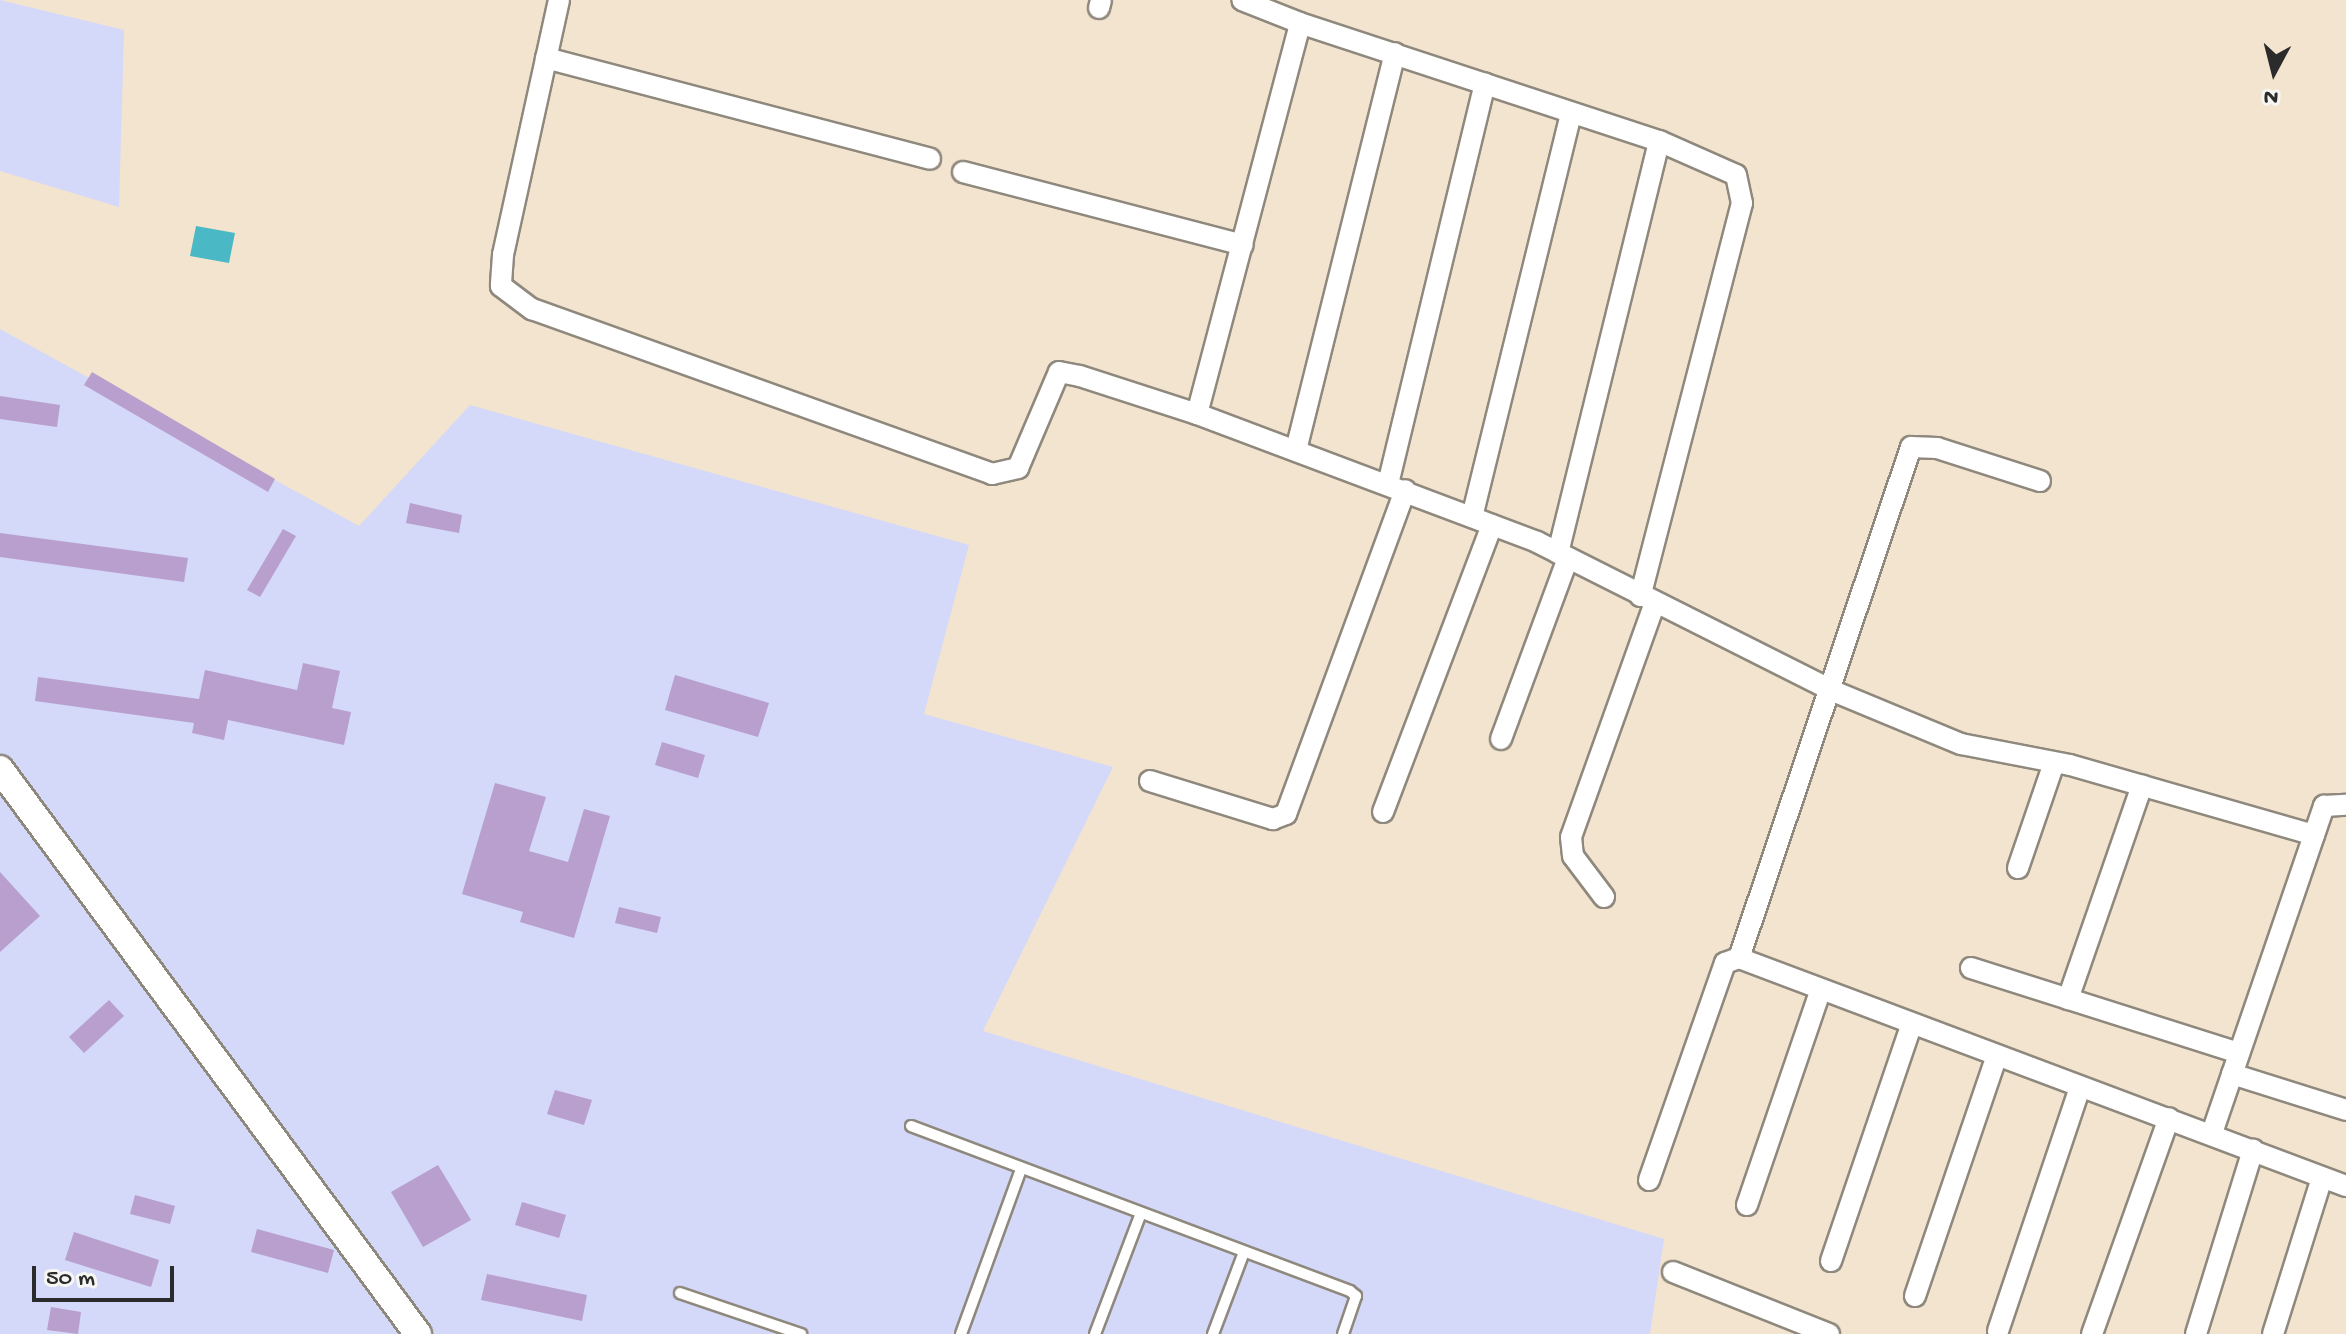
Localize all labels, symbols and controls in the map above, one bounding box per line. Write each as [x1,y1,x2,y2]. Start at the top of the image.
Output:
north arrow [2234,32,2314,112]
text: N [2262,82,2280,110]
scale bar [36,1250,178,1300]
text: 50 m [46,1265,95,1294]

